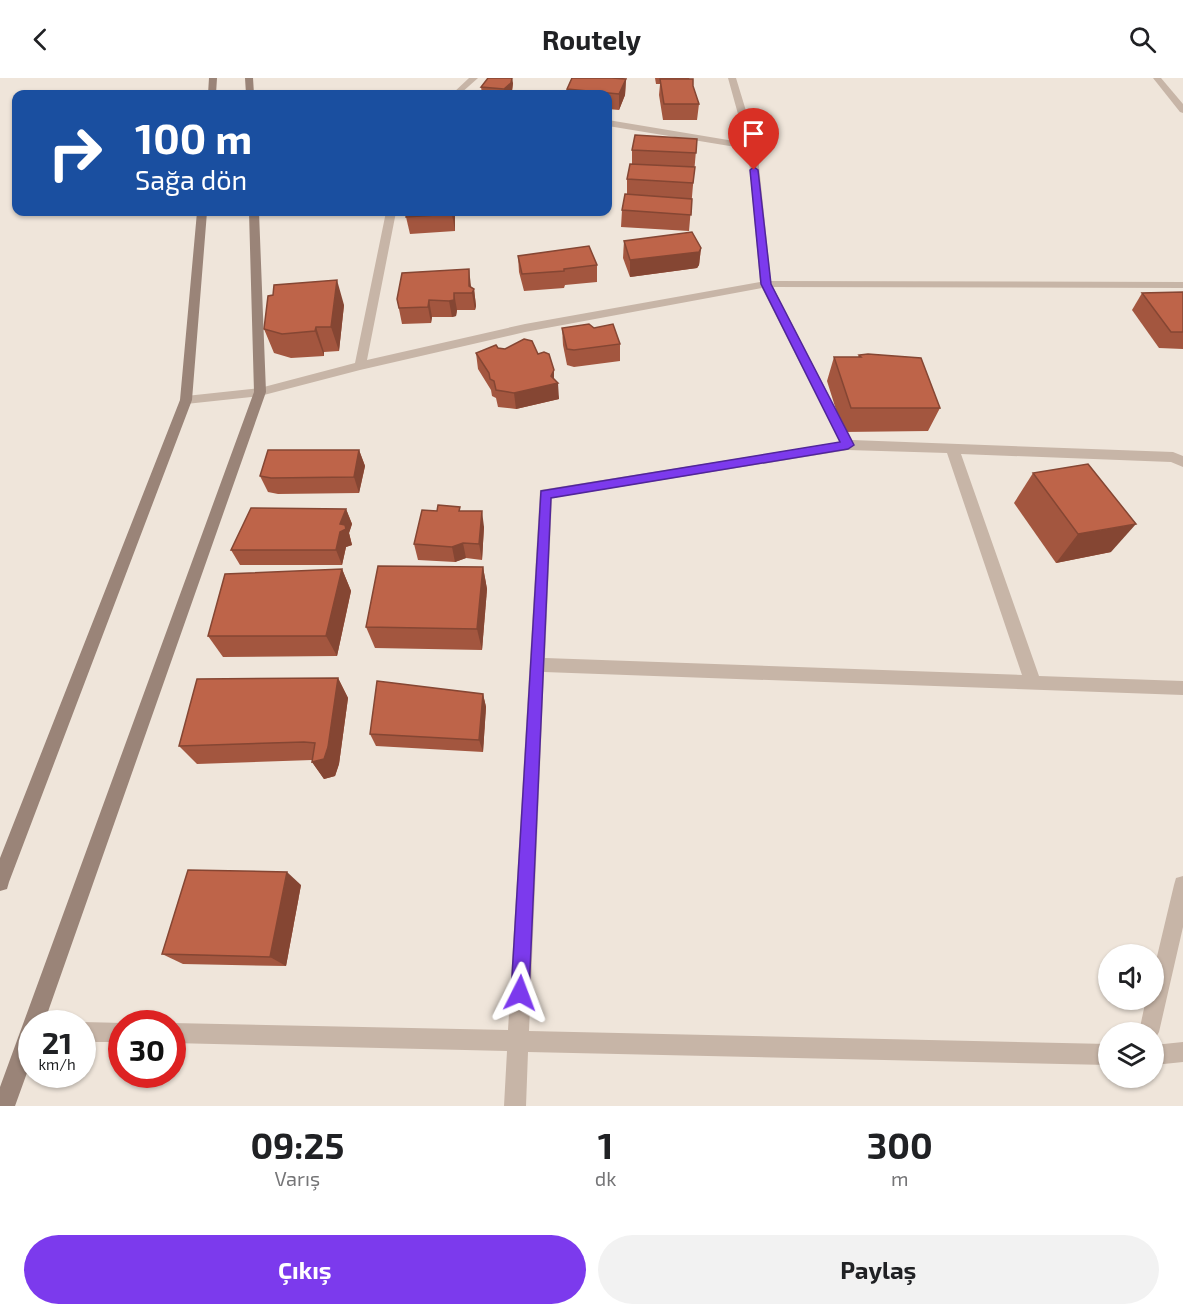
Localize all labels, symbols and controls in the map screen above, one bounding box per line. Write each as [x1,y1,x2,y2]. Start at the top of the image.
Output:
icon: back [24,23,57,56]
text: Routely [542,23,641,55]
icon: search [1126,23,1159,56]
pin [728,108,779,170]
text: 100 m [135,112,252,162]
icon: right [36,114,114,192]
icon: arrive [737,117,770,150]
text: Sağa dön [135,163,247,195]
map controls [1098,944,1164,1088]
button: sound [1098,944,1164,1010]
position arrow [488,961,552,1025]
speed limit sign: 30 [108,1010,186,1088]
button: layers [1098,1022,1164,1088]
text: 21 [42,1024,72,1060]
text: km/h [38,1055,76,1073]
text: 09:25 [250,1123,344,1166]
text: 1 [598,1123,613,1166]
text: 300 [867,1123,933,1166]
text: Varış [274,1166,320,1190]
text: dk [595,1166,616,1190]
text: m [891,1166,908,1190]
button: Çıkış [24,1235,586,1304]
button: Paylaş [598,1235,1159,1304]

